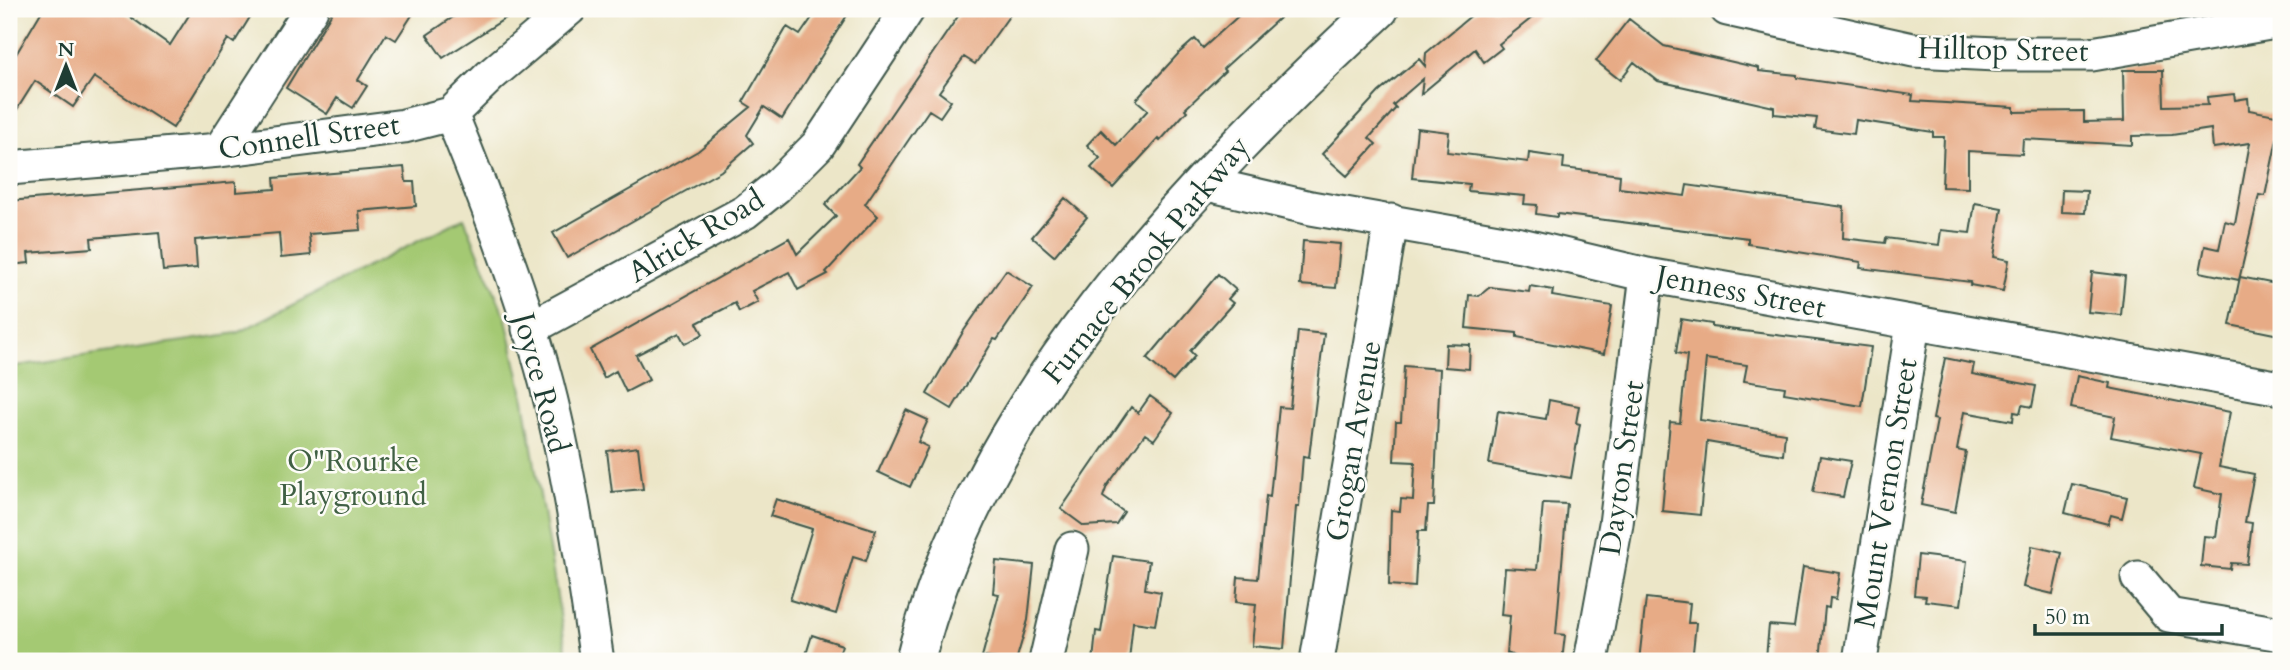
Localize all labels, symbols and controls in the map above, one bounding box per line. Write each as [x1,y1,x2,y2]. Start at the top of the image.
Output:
street label: Hilltop Street [1917,28,2089,72]
north arrow [32,32,102,102]
text: N [58,37,75,63]
street label: Connell Street [216,104,403,170]
street label: Furnace Brook Parkway [1033,127,1259,393]
street label: Alrick Road [620,179,772,293]
street label: Jenness Street [1649,255,1830,329]
street label: Joyce Road [502,305,579,458]
street label: Grogan Avenue [1316,337,1392,545]
street label: Mount Vernon Street [1844,355,1928,631]
street label: Dayton Street [1589,377,1655,558]
park label: O"Rourke Playground [279,441,427,516]
scale bar [2035,593,2222,637]
text: 50 m [2045,603,2090,632]

